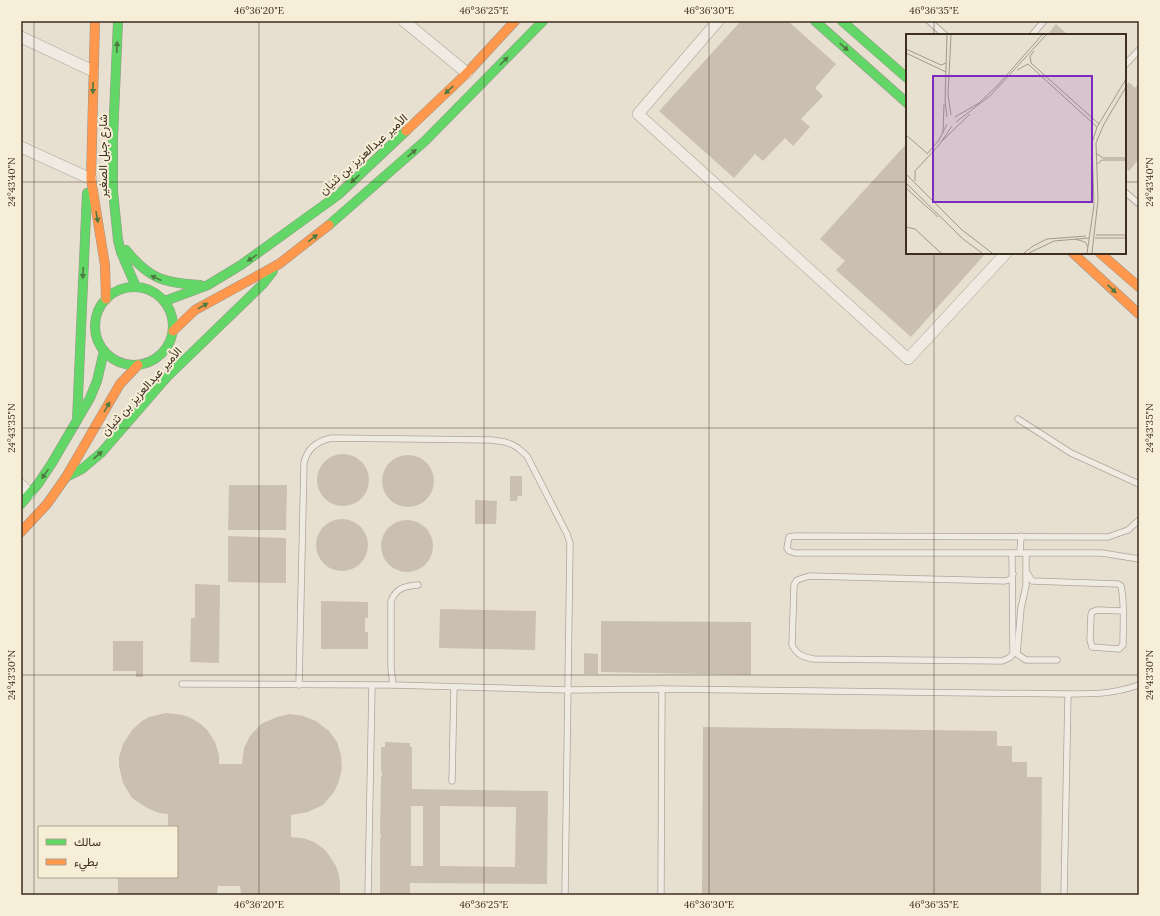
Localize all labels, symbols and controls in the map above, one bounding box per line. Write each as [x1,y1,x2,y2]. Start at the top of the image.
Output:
text: 46°36'20"E [234,4,284,17]
text: 46°36'25"E [459,4,509,17]
text: 46°36'30"E [684,4,734,17]
text: 46°36'35"E [909,4,959,17]
inset map [906,34,1126,254]
one-way arrow [114,40,120,53]
one-way arrow [839,42,849,52]
one-way arrow [499,56,508,66]
one-way arrow [90,82,96,95]
one-way arrow [445,85,454,94]
street label: الأمير عبدالعزيز بن ثنيان [316,110,411,198]
street label: شارع جبل الصغير [95,114,112,199]
one-way arrow [407,148,417,158]
text: 24°43'40"N [5,157,18,207]
text: 24°43'40"N [1143,157,1156,207]
one-way arrow [350,174,360,184]
one-way arrow [94,211,100,223]
one-way arrow [308,233,319,242]
one-way arrow [246,254,257,262]
one-way arrow [80,267,87,279]
one-way arrow [150,275,162,281]
one-way arrow [1107,284,1117,294]
one-way arrow [197,303,209,309]
street label: الأمير عبدالعزيز بن ثنيان [97,344,185,439]
one-way arrow [103,402,111,412]
text: 24°43'35"N [5,403,18,453]
text: 24°43'35"N [1143,403,1156,453]
one-way arrow [94,451,103,460]
one-way arrow [41,468,50,479]
text: 24°43'30"N [5,650,18,700]
text: 24°43'30"N [1143,650,1156,700]
legend [38,826,178,878]
text: سالك [74,834,101,849]
text: بطيء [74,854,98,872]
text: 46°36'20"E [234,898,284,911]
text: 46°36'25"E [459,898,509,911]
text: 46°36'30"E [684,898,734,911]
text: 46°36'35"E [909,898,959,911]

